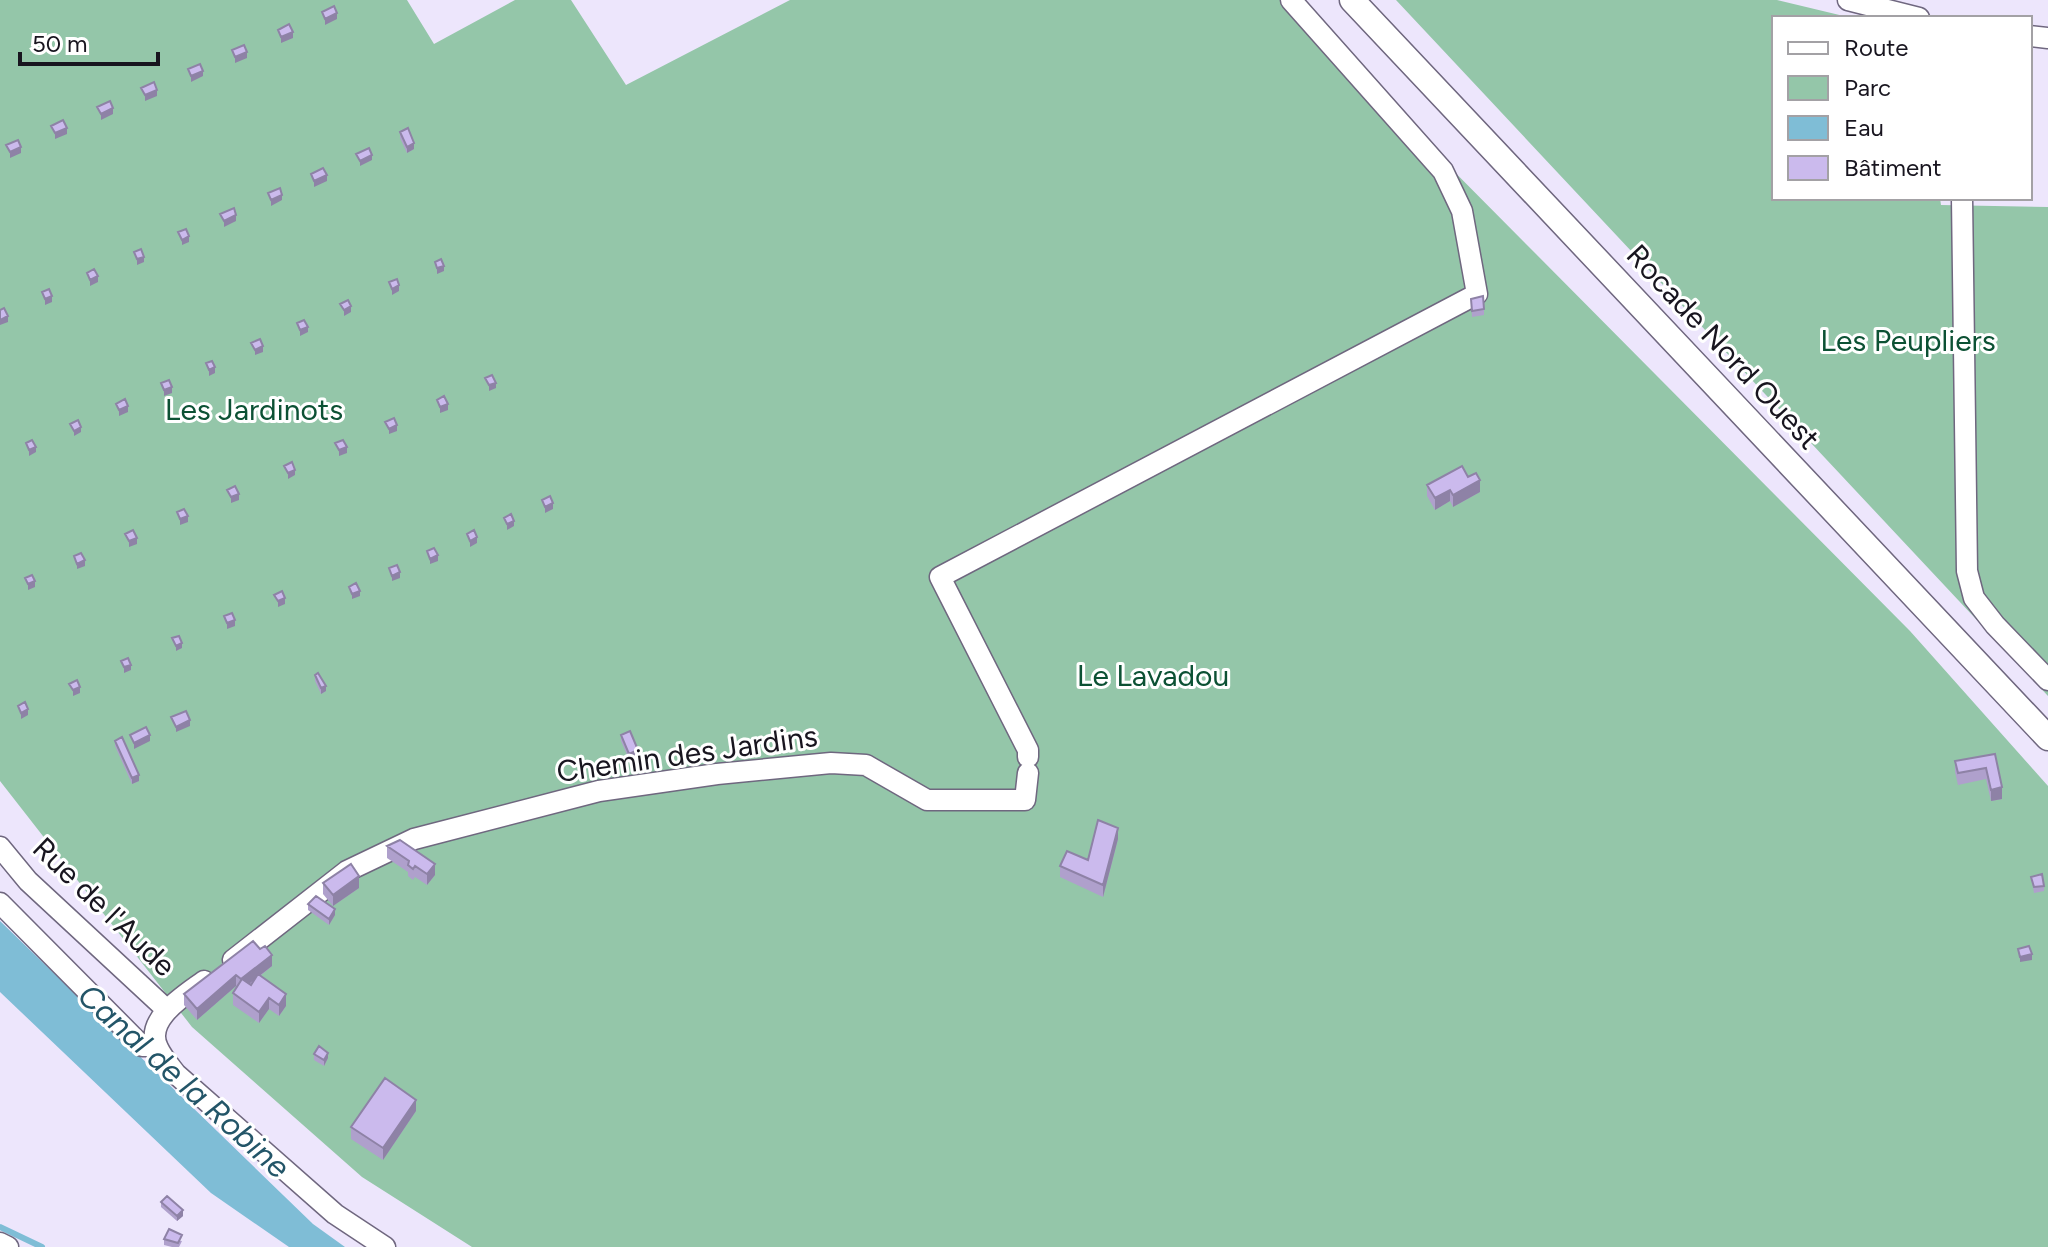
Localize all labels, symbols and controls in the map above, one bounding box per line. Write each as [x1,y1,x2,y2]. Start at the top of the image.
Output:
scale bar [20,16,158,66]
legend [1772,16,2032,200]
text: 50 m [32,29,88,58]
text: Route [1844,33,1908,62]
text: Parc [1844,73,1891,102]
text: Eau [1844,113,1884,142]
text: Bâtiment [1844,153,1942,182]
street label: Rocade Nord Ouest [1619,237,1828,457]
park label: Les Peupliers [1820,322,1996,359]
park label: Les Jardinots [165,391,343,428]
park label: Le Lavadou [1077,657,1229,694]
street label: Chemin des Jardins [554,717,820,790]
street label: Rue de l'Aude [25,829,183,984]
water label: Canal de la Robine [70,976,298,1186]

